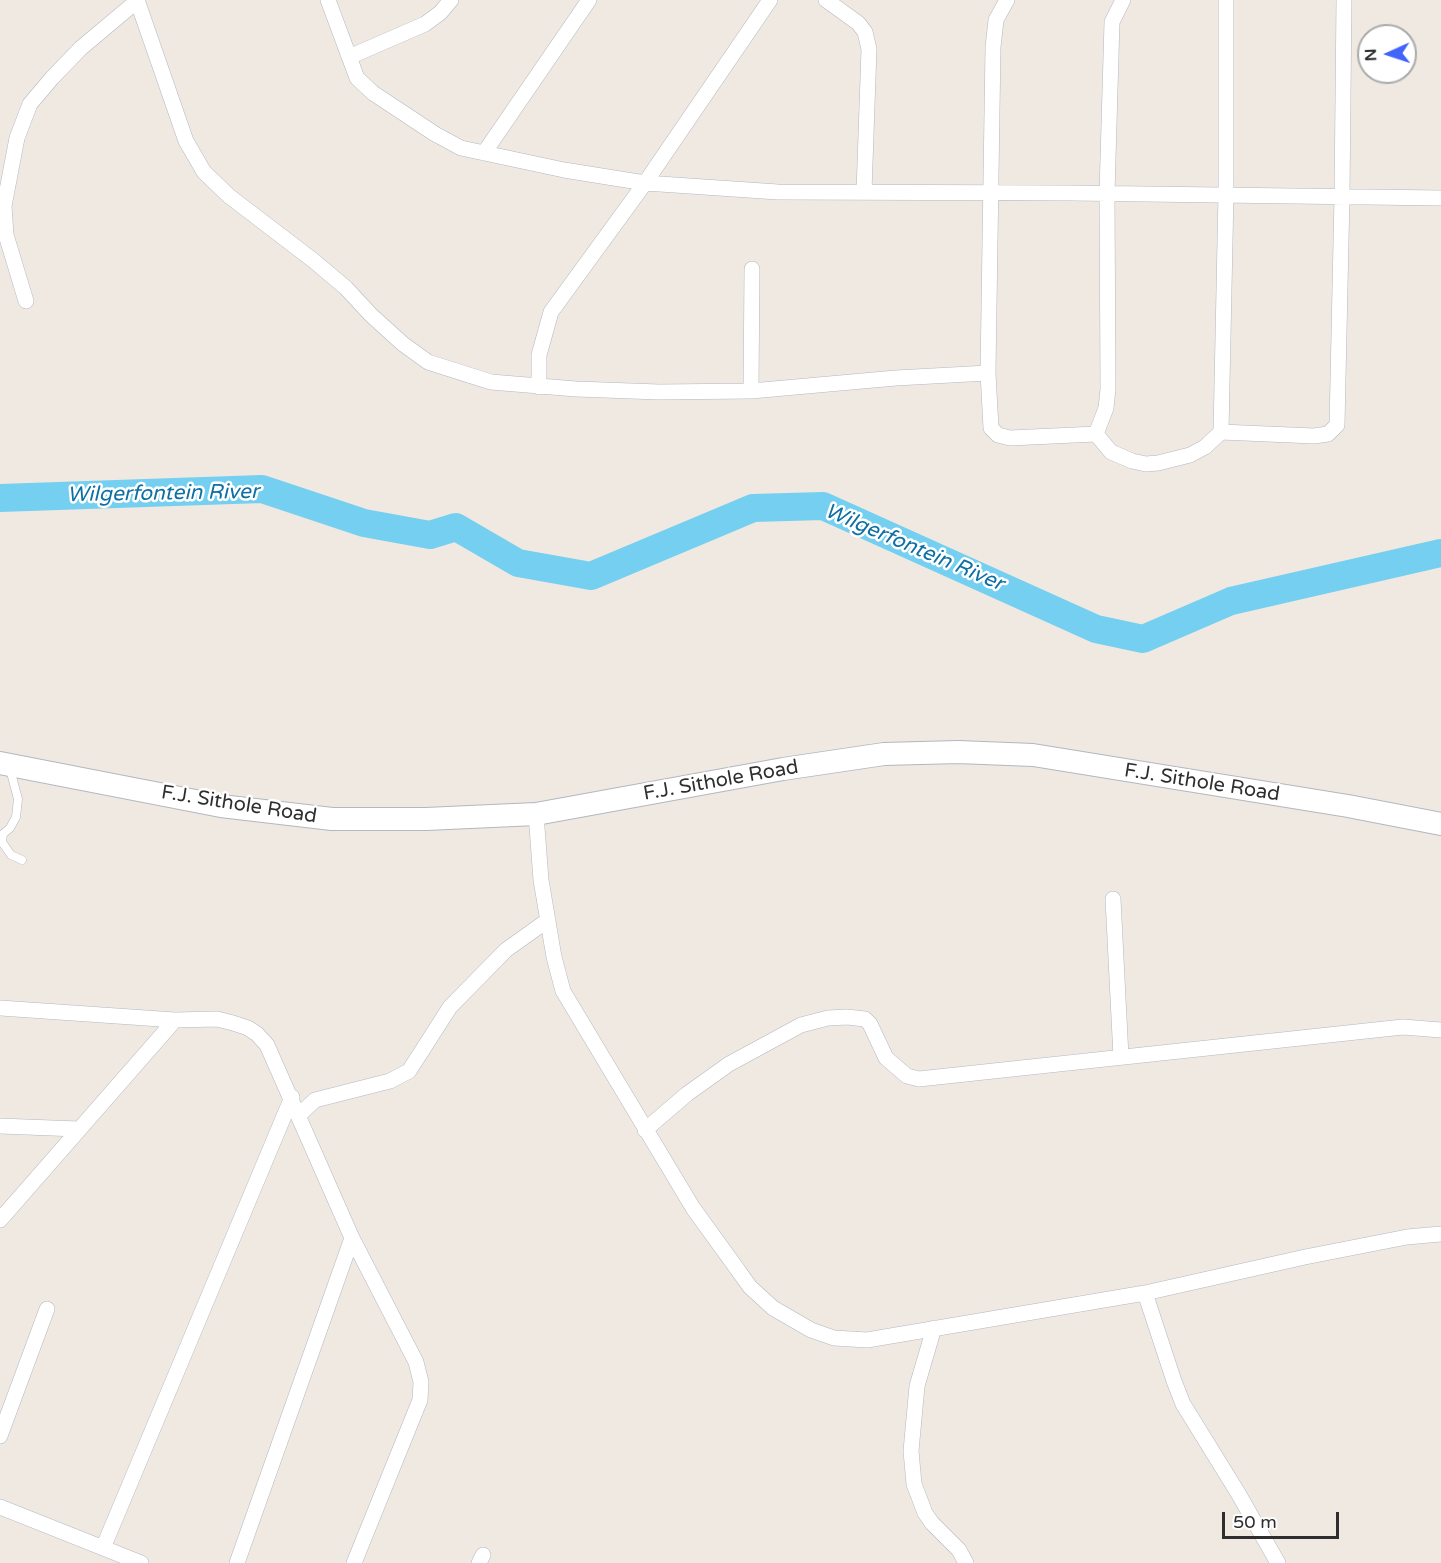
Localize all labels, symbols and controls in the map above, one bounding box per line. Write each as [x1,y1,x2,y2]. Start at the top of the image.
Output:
north arrow [1357,24,1417,84]
text: N [1361,48,1381,62]
water label: Wilgerfontein River [67,480,259,508]
water label: Wilgerfontein River [821,499,1007,597]
street label: F.J. Sithole Road [642,756,800,806]
street label: F.J. Sithole Road [1123,759,1281,807]
street label: F.J. Sithole Road [160,781,318,829]
scale bar [1225,1500,1342,1538]
text: 50 m [1233,1511,1277,1533]

